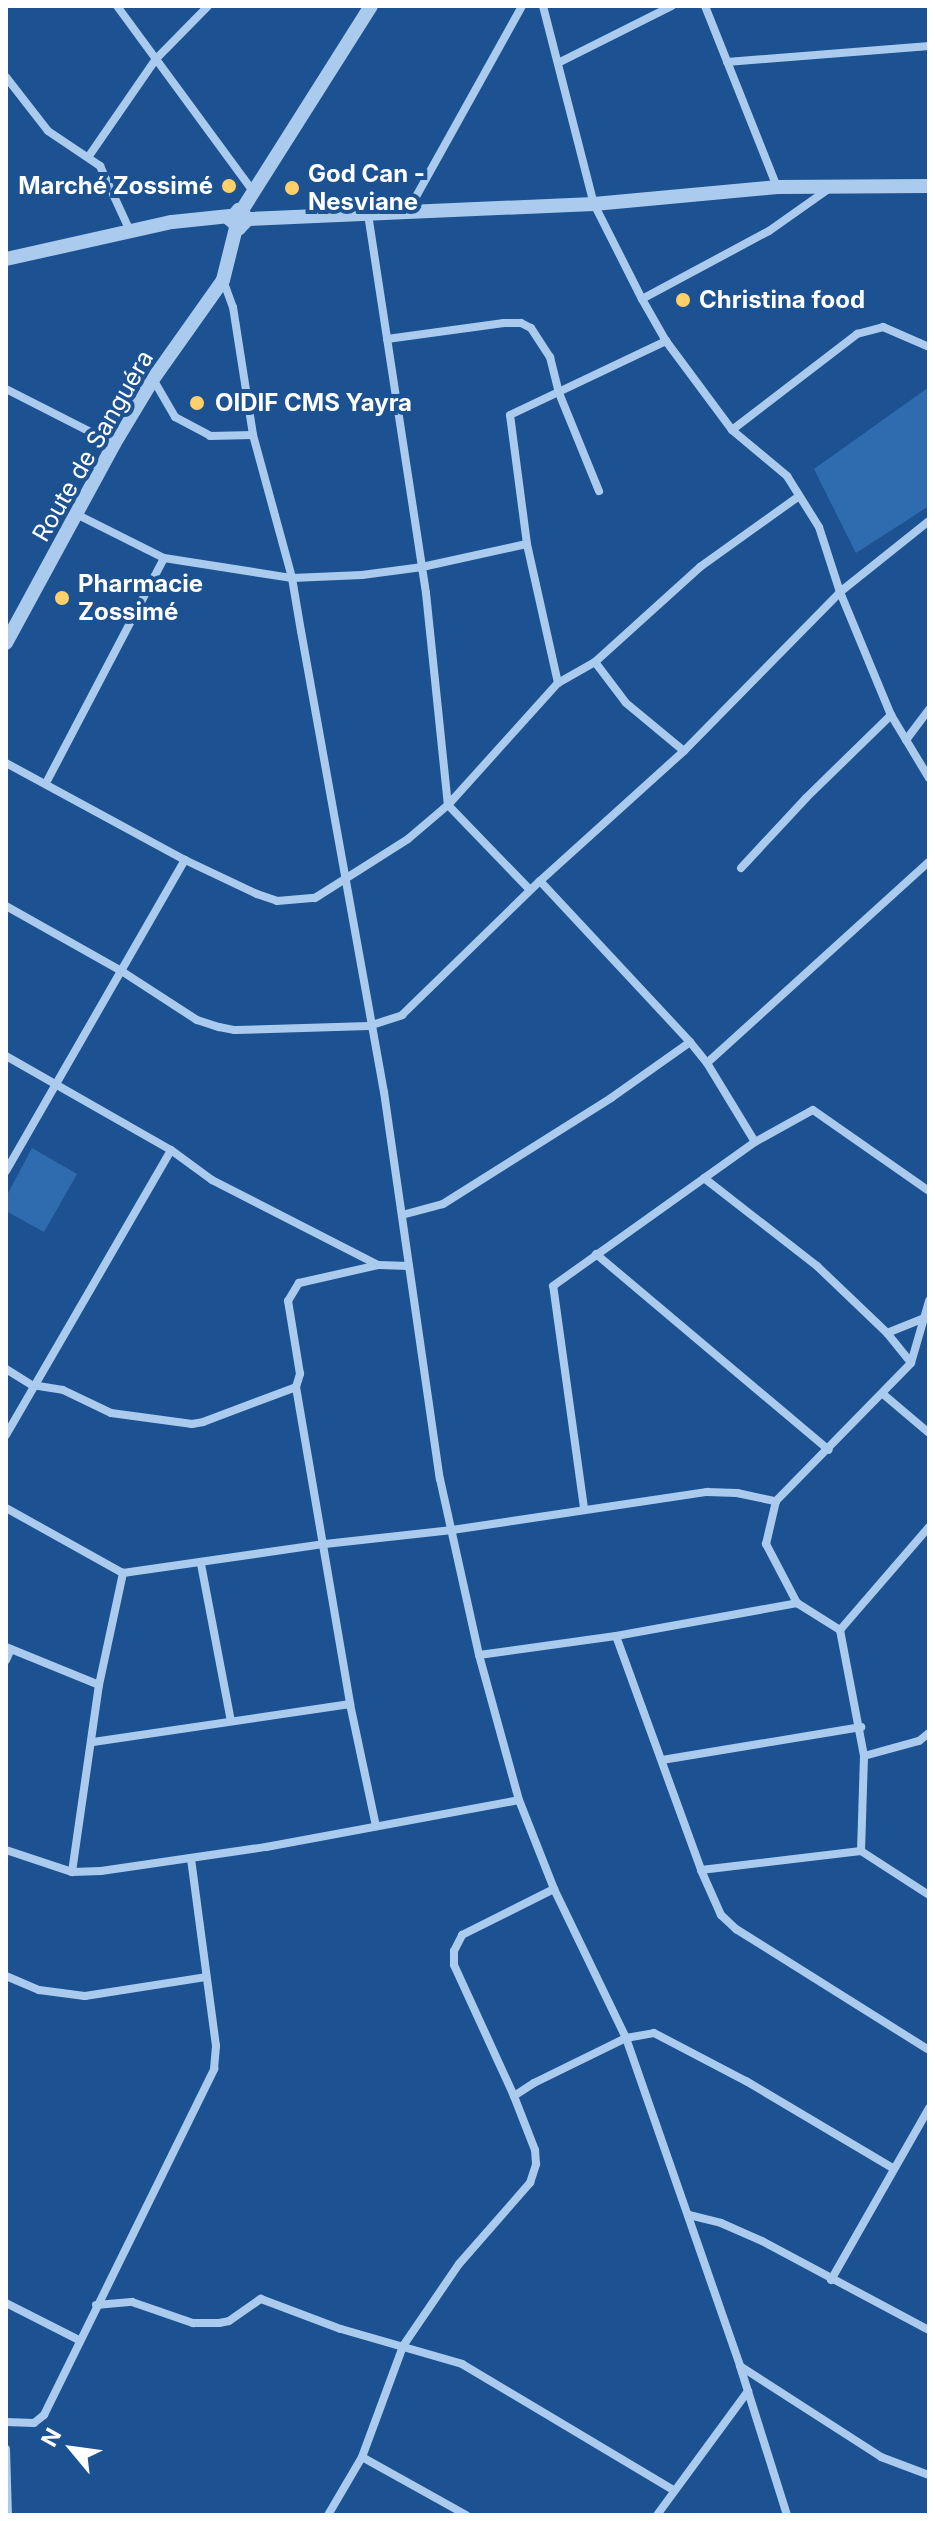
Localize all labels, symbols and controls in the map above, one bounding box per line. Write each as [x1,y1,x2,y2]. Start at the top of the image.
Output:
place label: God Can - Nesviane [308,160,425,216]
place label: Marché Zossimé [18,172,213,200]
marker: Marché Zossimé [220,177,238,195]
marker: God Can - Nesviane [283,179,301,197]
place label: Christina food [699,286,865,314]
marker: Christina food [674,291,692,309]
street label: Route de Sanguéra [27,345,159,547]
place label: OIDIF CMS Yayra [215,389,412,417]
marker: OIDIF CMS Yayra [186,392,208,414]
place label: Pharmacie Zossimé [78,570,203,626]
marker: Pharmacie Zossimé [53,589,71,607]
north arrow [32,2409,112,2489]
text: N [36,2424,66,2451]

